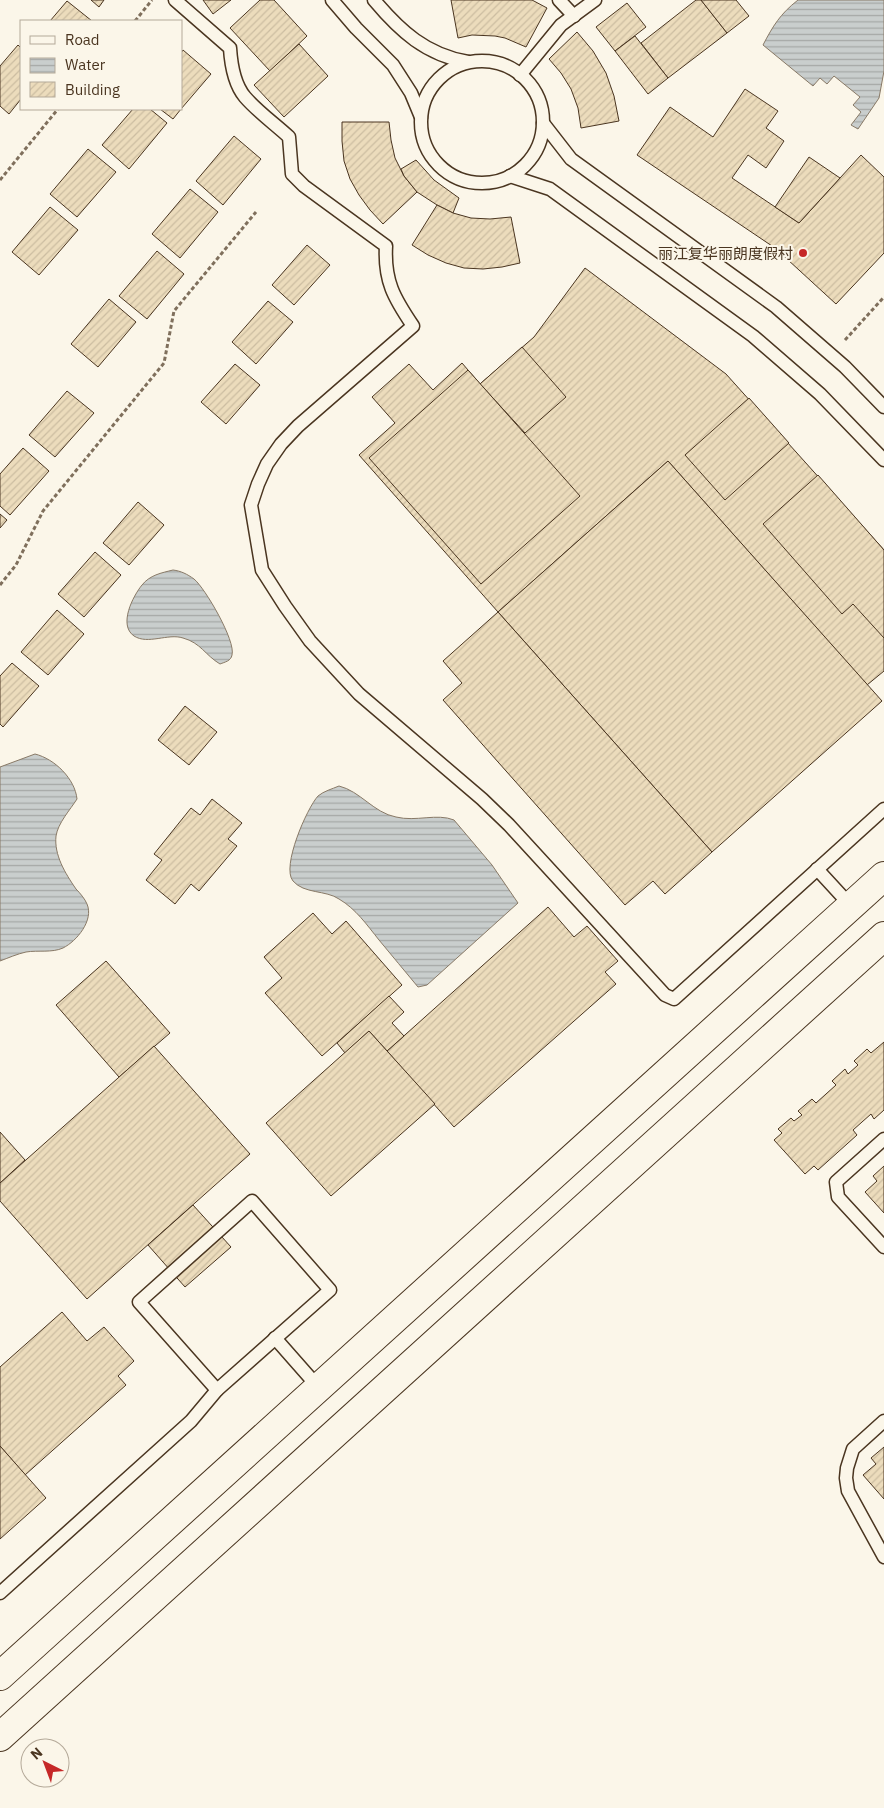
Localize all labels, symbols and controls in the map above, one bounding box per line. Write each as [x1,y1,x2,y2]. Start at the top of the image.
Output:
legend [20,20,182,110]
text: Road [65,30,100,49]
text: Water [65,55,106,74]
text: Building [65,80,120,99]
place label: 丽江复华丽朗度假村 [658,244,793,263]
marker: 丽江复华丽朗度假村 [797,247,809,259]
north arrow [20,1738,70,1788]
text: N [27,1743,46,1763]

